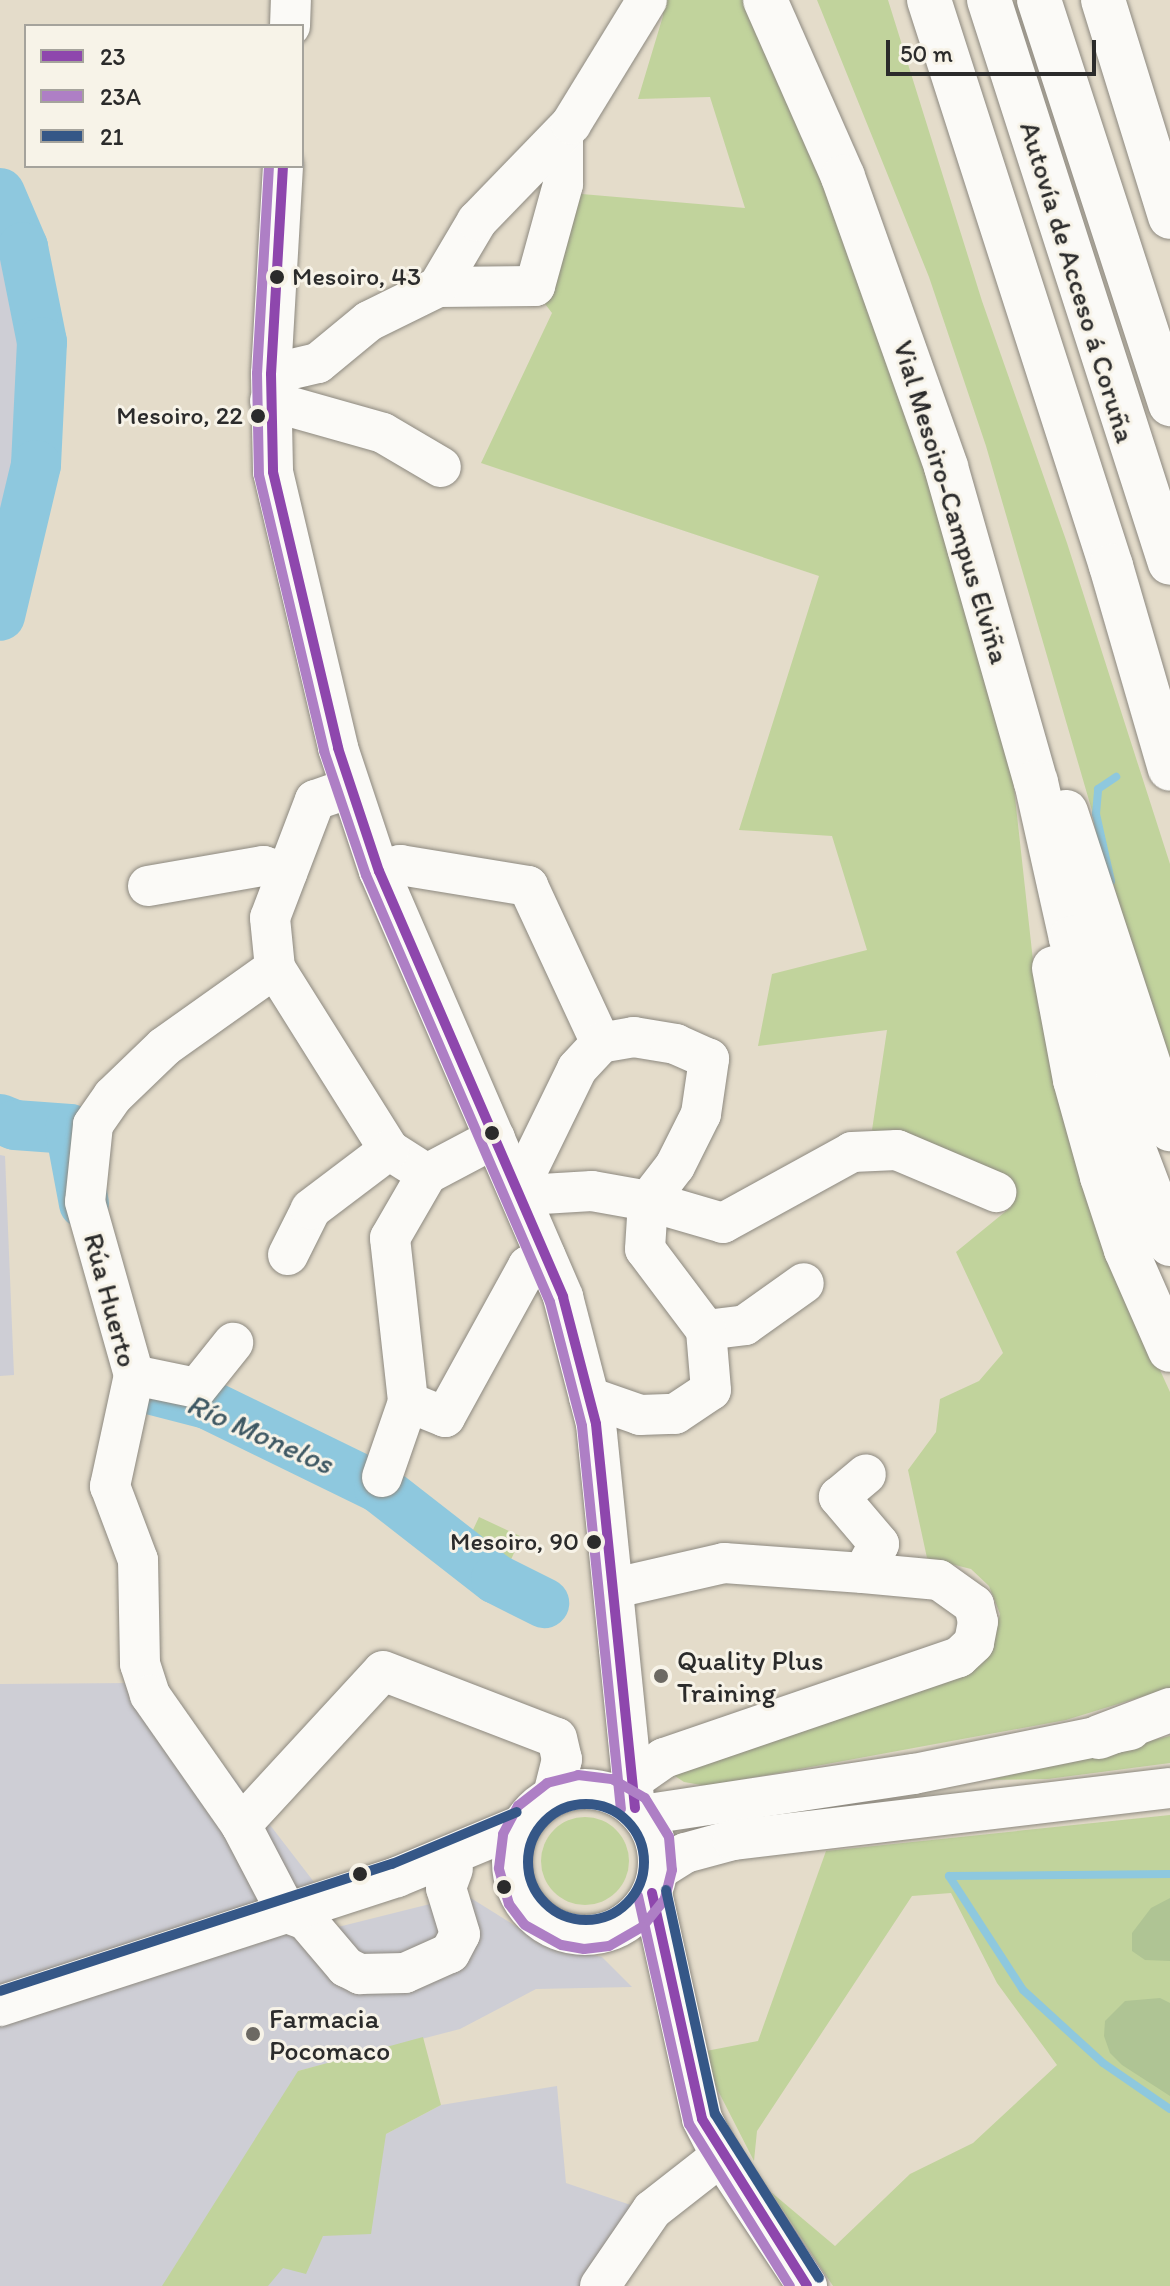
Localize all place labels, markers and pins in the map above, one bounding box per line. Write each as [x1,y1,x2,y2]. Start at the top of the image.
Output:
place label: Mesoiro, 43 [292,261,421,293]
marker: Mesoiro, 43 [269,269,285,285]
place label: Mesoiro, 22 [116,400,243,432]
marker: Mesoiro, 22 [250,408,266,424]
unlabelled marker [484,1125,500,1141]
place label: Mesoiro, 90 [450,1526,579,1558]
marker: Mesoiro, 90 [586,1534,602,1550]
place label: Quality Plus Training [677,1643,823,1709]
marker: Quality Plus Training [652,1667,670,1685]
unlabelled marker [352,1866,368,1882]
unlabelled marker [496,1879,512,1895]
place label: Farmacia Pocomaco [269,2001,390,2067]
marker: Farmacia Pocomaco [244,2025,262,2043]

